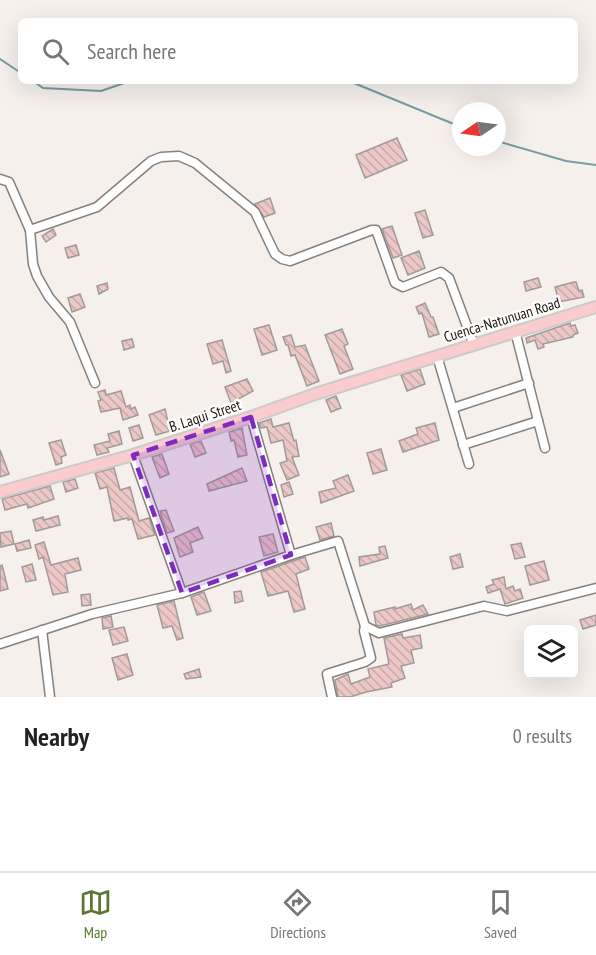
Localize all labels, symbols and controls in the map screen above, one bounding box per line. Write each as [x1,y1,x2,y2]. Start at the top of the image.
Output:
search box [18,18,578,84]
icon: search [39,35,72,68]
text: Search here [87,37,176,65]
north arrow [452,102,506,156]
street label: Cuenca-Natunuan Road [441,293,562,346]
street label: B. Laqui Street [167,395,243,436]
map controls [524,625,578,679]
button: layers [524,625,578,679]
text: Nearby [24,720,89,753]
text: 0 results [513,723,572,749]
tab: Map [79,886,112,942]
tab: Directions [270,886,326,942]
tab: Saved [484,886,517,942]

